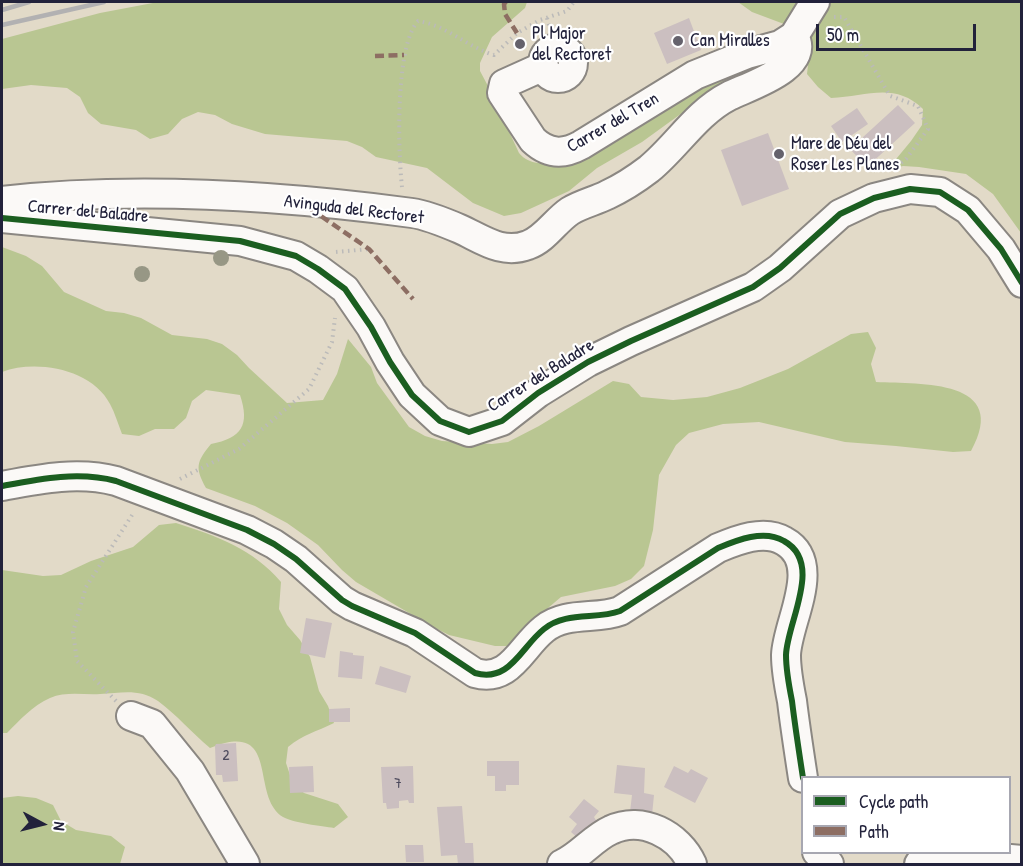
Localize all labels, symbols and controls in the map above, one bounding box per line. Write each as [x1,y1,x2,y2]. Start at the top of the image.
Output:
scale bar [819,12,980,50]
text: 50 m [827,22,859,47]
place label: Pl Major del Rectoret [532,23,611,66]
place label: Can Miralles [690,30,770,52]
marker: Can Miralles [671,34,685,48]
marker: Pl Major del Rectoret [513,37,527,51]
street label: Carrer del Tren [563,88,663,158]
place label: Mare de Déu del Roser Les Planes [791,133,899,176]
marker: Mare de Déu del Roser Les Planes [772,147,786,161]
street label: Avinguda del Rectoret [283,191,425,229]
street label: Carrer del Baladre [27,196,149,228]
street label: Carrer del Baladre [484,335,598,417]
house number: 2 [222,747,230,765]
house number: 7 [394,775,402,793]
legend [801,776,1011,854]
text: Cycle path [859,789,928,814]
north arrow [12,794,72,854]
text: Path [859,819,888,844]
text: N [48,821,71,832]

